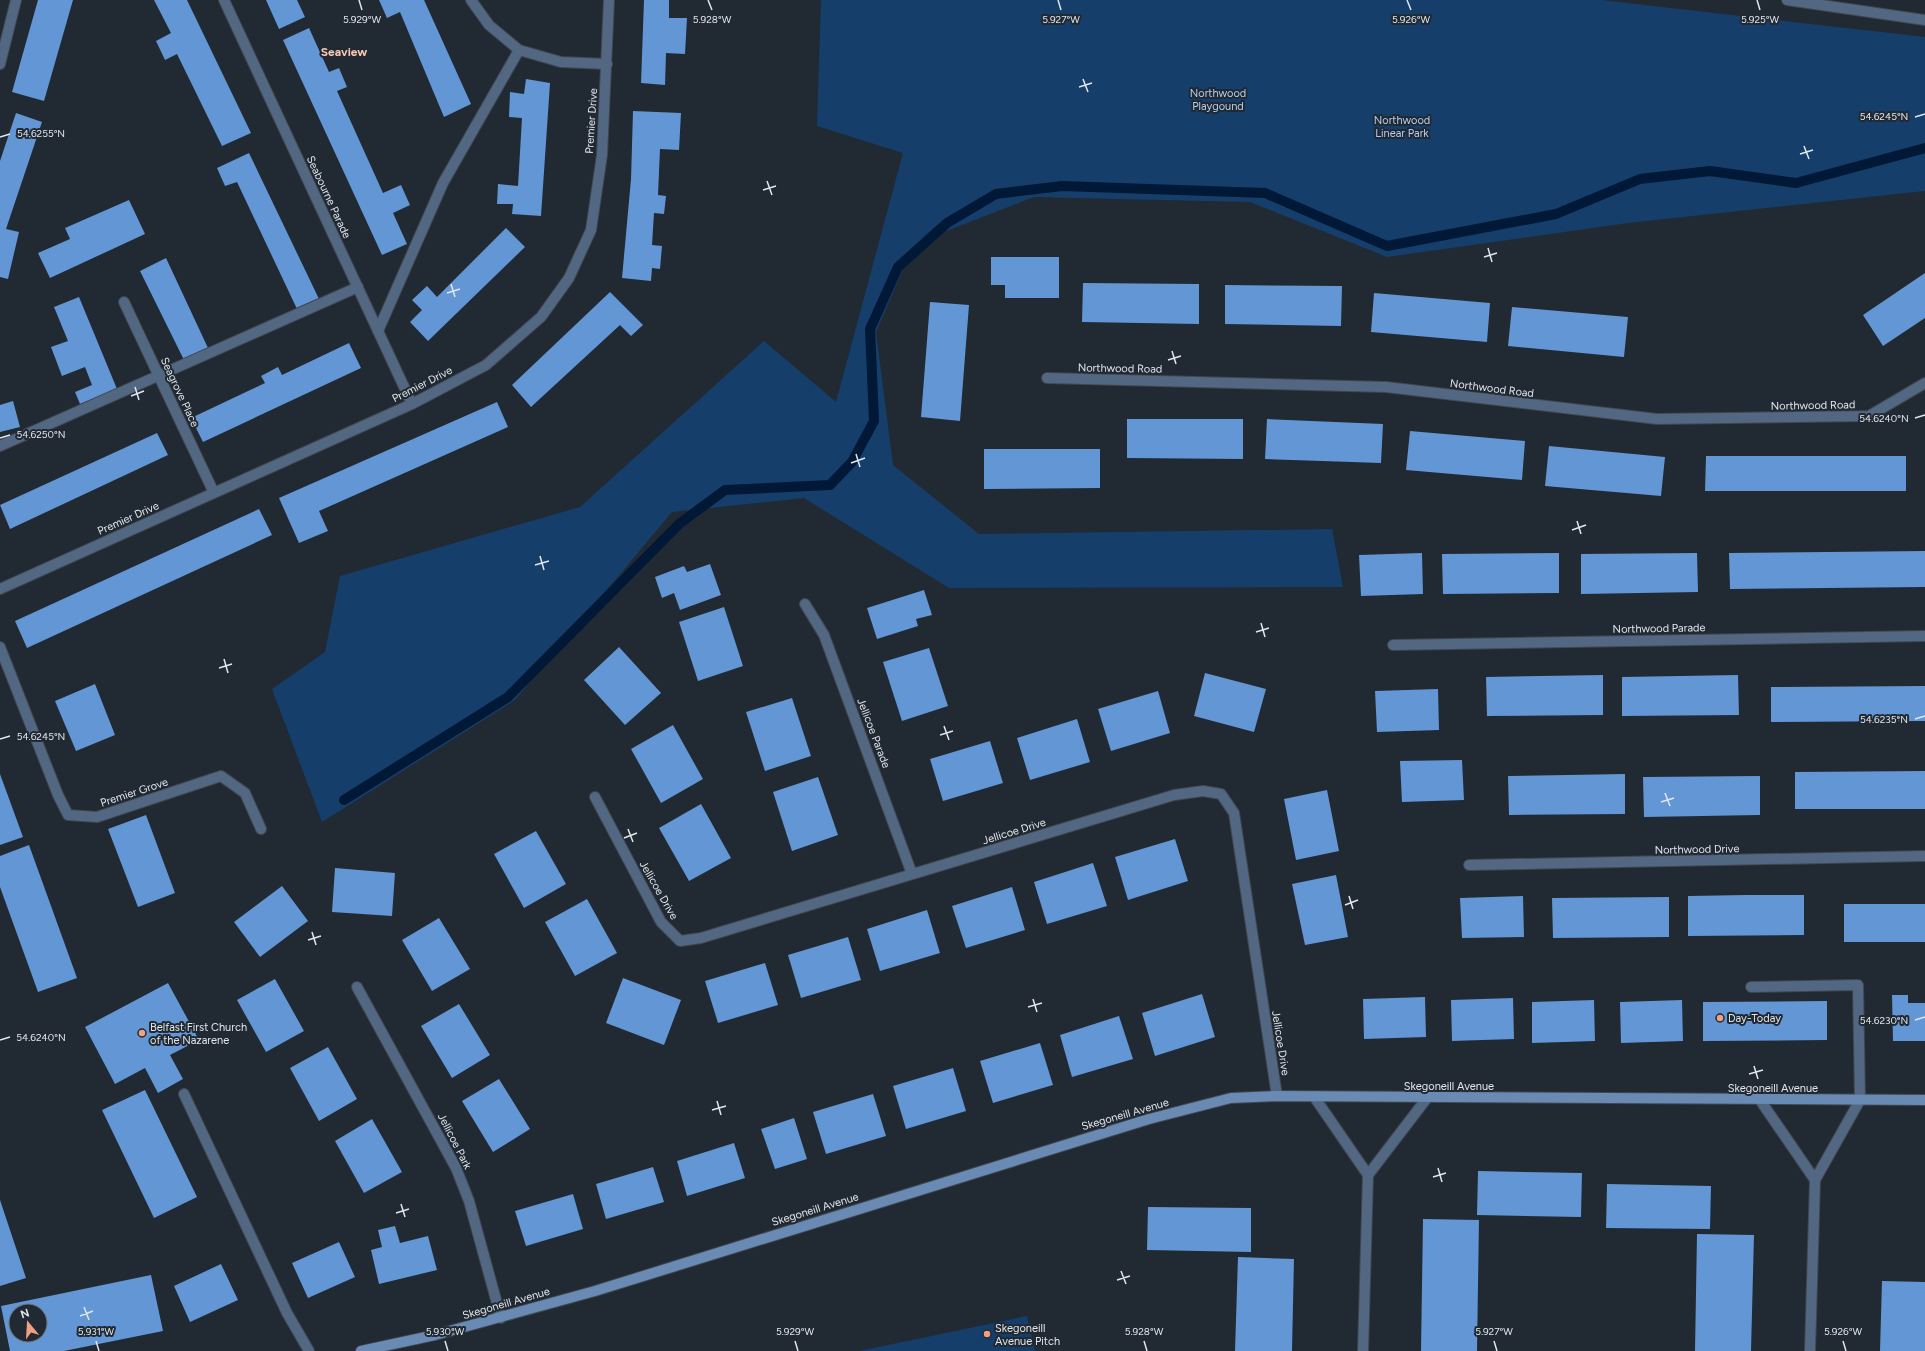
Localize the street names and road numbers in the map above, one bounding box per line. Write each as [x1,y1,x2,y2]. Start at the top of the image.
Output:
street label: Premier Drive [583,88,600,154]
street label: Seabourne Parade [304,154,353,241]
street label: Seagrove Place [158,355,201,429]
street label: Northwood Road [1078,361,1162,376]
street label: Premier Drive [390,364,455,405]
street label: Northwood Road [1449,377,1535,400]
street label: Northwood Road [1771,398,1855,413]
street label: Premier Drive [95,499,161,538]
street label: Northwood Parade [1612,621,1706,636]
street label: Jellicoe Parade [854,696,893,770]
street label: Premier Grove [99,775,170,810]
street label: Jellicoe Drive [981,816,1047,847]
street label: Northwood Drive [1655,842,1739,857]
street label: Jellicoe Drive [637,859,681,922]
street label: Jellicoe Drive [1269,1010,1292,1076]
street label: Skegoneill Avenue [1404,1080,1494,1093]
street label: Skegoneill Avenue [1728,1082,1818,1095]
street label: Skegoneill Avenue [1080,1096,1170,1133]
street label: Jellicoe Park [435,1111,475,1172]
street label: Skegoneill Avenue [770,1190,860,1229]
street label: Skegoneill Avenue [461,1285,551,1322]

